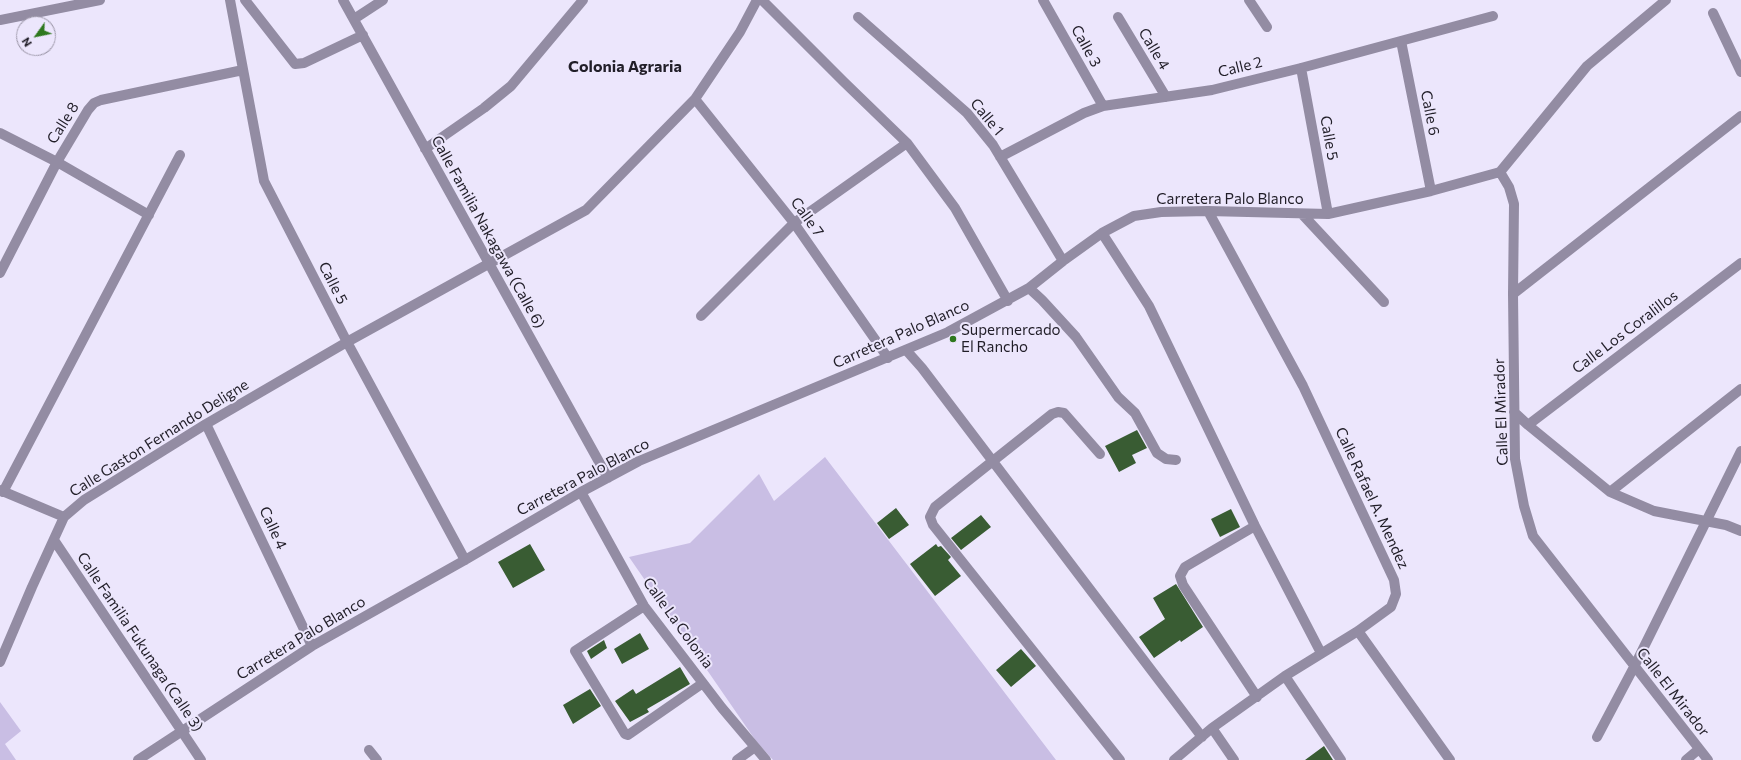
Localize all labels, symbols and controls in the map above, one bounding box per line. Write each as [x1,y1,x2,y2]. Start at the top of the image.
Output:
north arrow [16,16,56,56]
street label: Calle 3 [1067,22,1105,70]
street label: Calle 4 [1135,25,1173,73]
text: N [19,35,34,49]
street label: Calle 2 [1216,53,1264,81]
district label: Colonia Agraria [568,57,682,77]
street label: Calle 6 [1417,89,1443,137]
street label: Calle 1 [966,95,1008,139]
street label: Calle 8 [43,99,83,147]
street label: Calle 5 [1316,114,1342,162]
street label: Calle Familia Nakagawa (Calle 6) [427,132,549,332]
street label: Carretera Palo Blanco [1156,190,1304,208]
street label: Calle 7 [787,194,827,240]
street label: Calle 5 [315,259,351,307]
street label: Calle Los Coralillos [1569,286,1681,378]
street label: Carretera Palo Blanco [830,296,972,372]
place label: Supermercado El Rancho [961,321,1061,356]
marker: Supermercado El Rancho [948,334,958,344]
street label: Calle El Mirador [1490,358,1512,466]
street label: Calle Gaston Fernando Deligne [66,375,252,501]
street label: Calle Rafael A. Mendez [1331,424,1413,572]
street label: Carretera Palo Blanco [514,434,652,520]
street label: Calle 4 [255,504,291,552]
street label: Calle Familia Fukunaga (Calle 3) [73,549,207,735]
street label: Calle La Colonia [639,574,717,672]
street label: Carretera Palo Blanco [233,592,369,684]
street label: Calle El Mirador [1633,644,1713,740]

